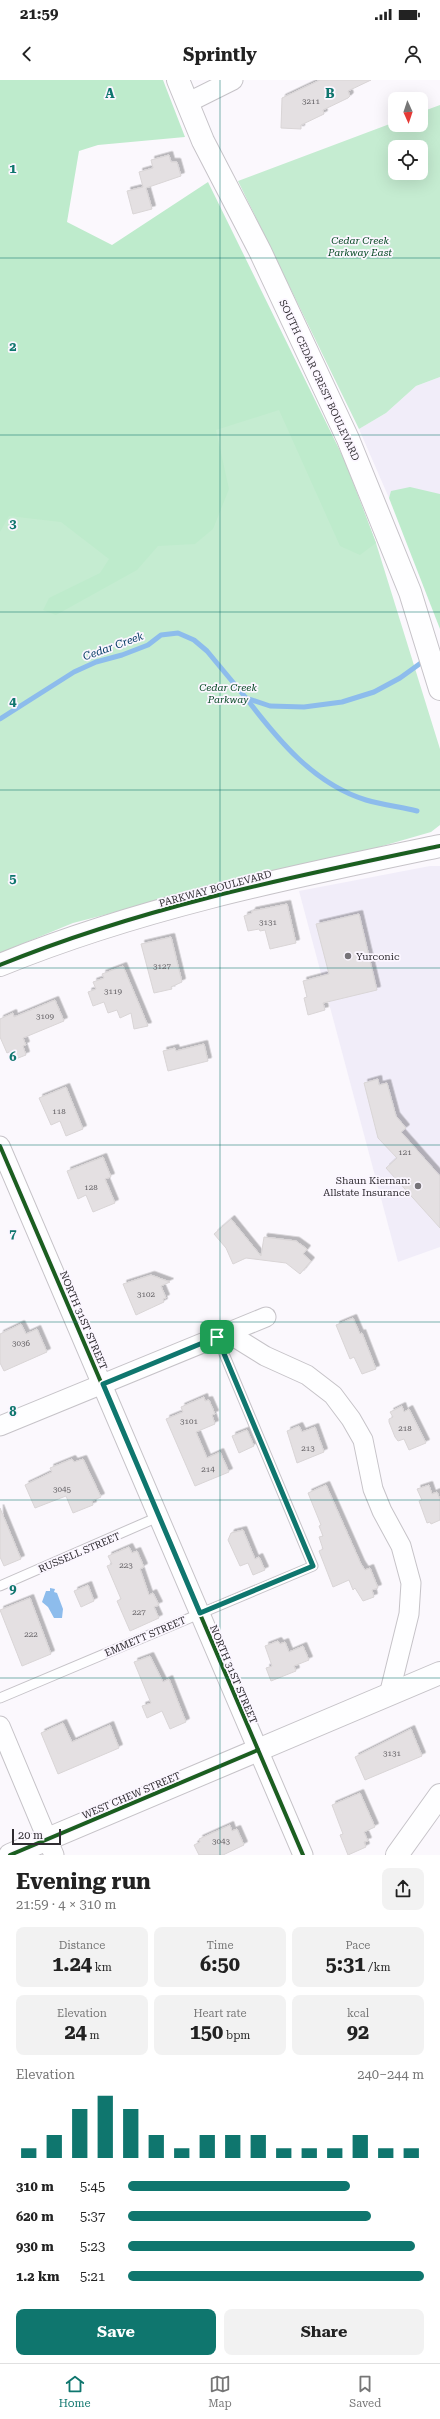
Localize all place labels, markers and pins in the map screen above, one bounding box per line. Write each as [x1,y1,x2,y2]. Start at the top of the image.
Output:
marker: Yurconic [343,951,353,961]
place label: Yurconic [356,951,400,962]
place label: Shaun Kiernan: Allstate Insurance [323,1175,411,1198]
marker: Shaun Kiernan: Allstate Insurance [413,1181,423,1191]
pin [200,1320,234,1354]

